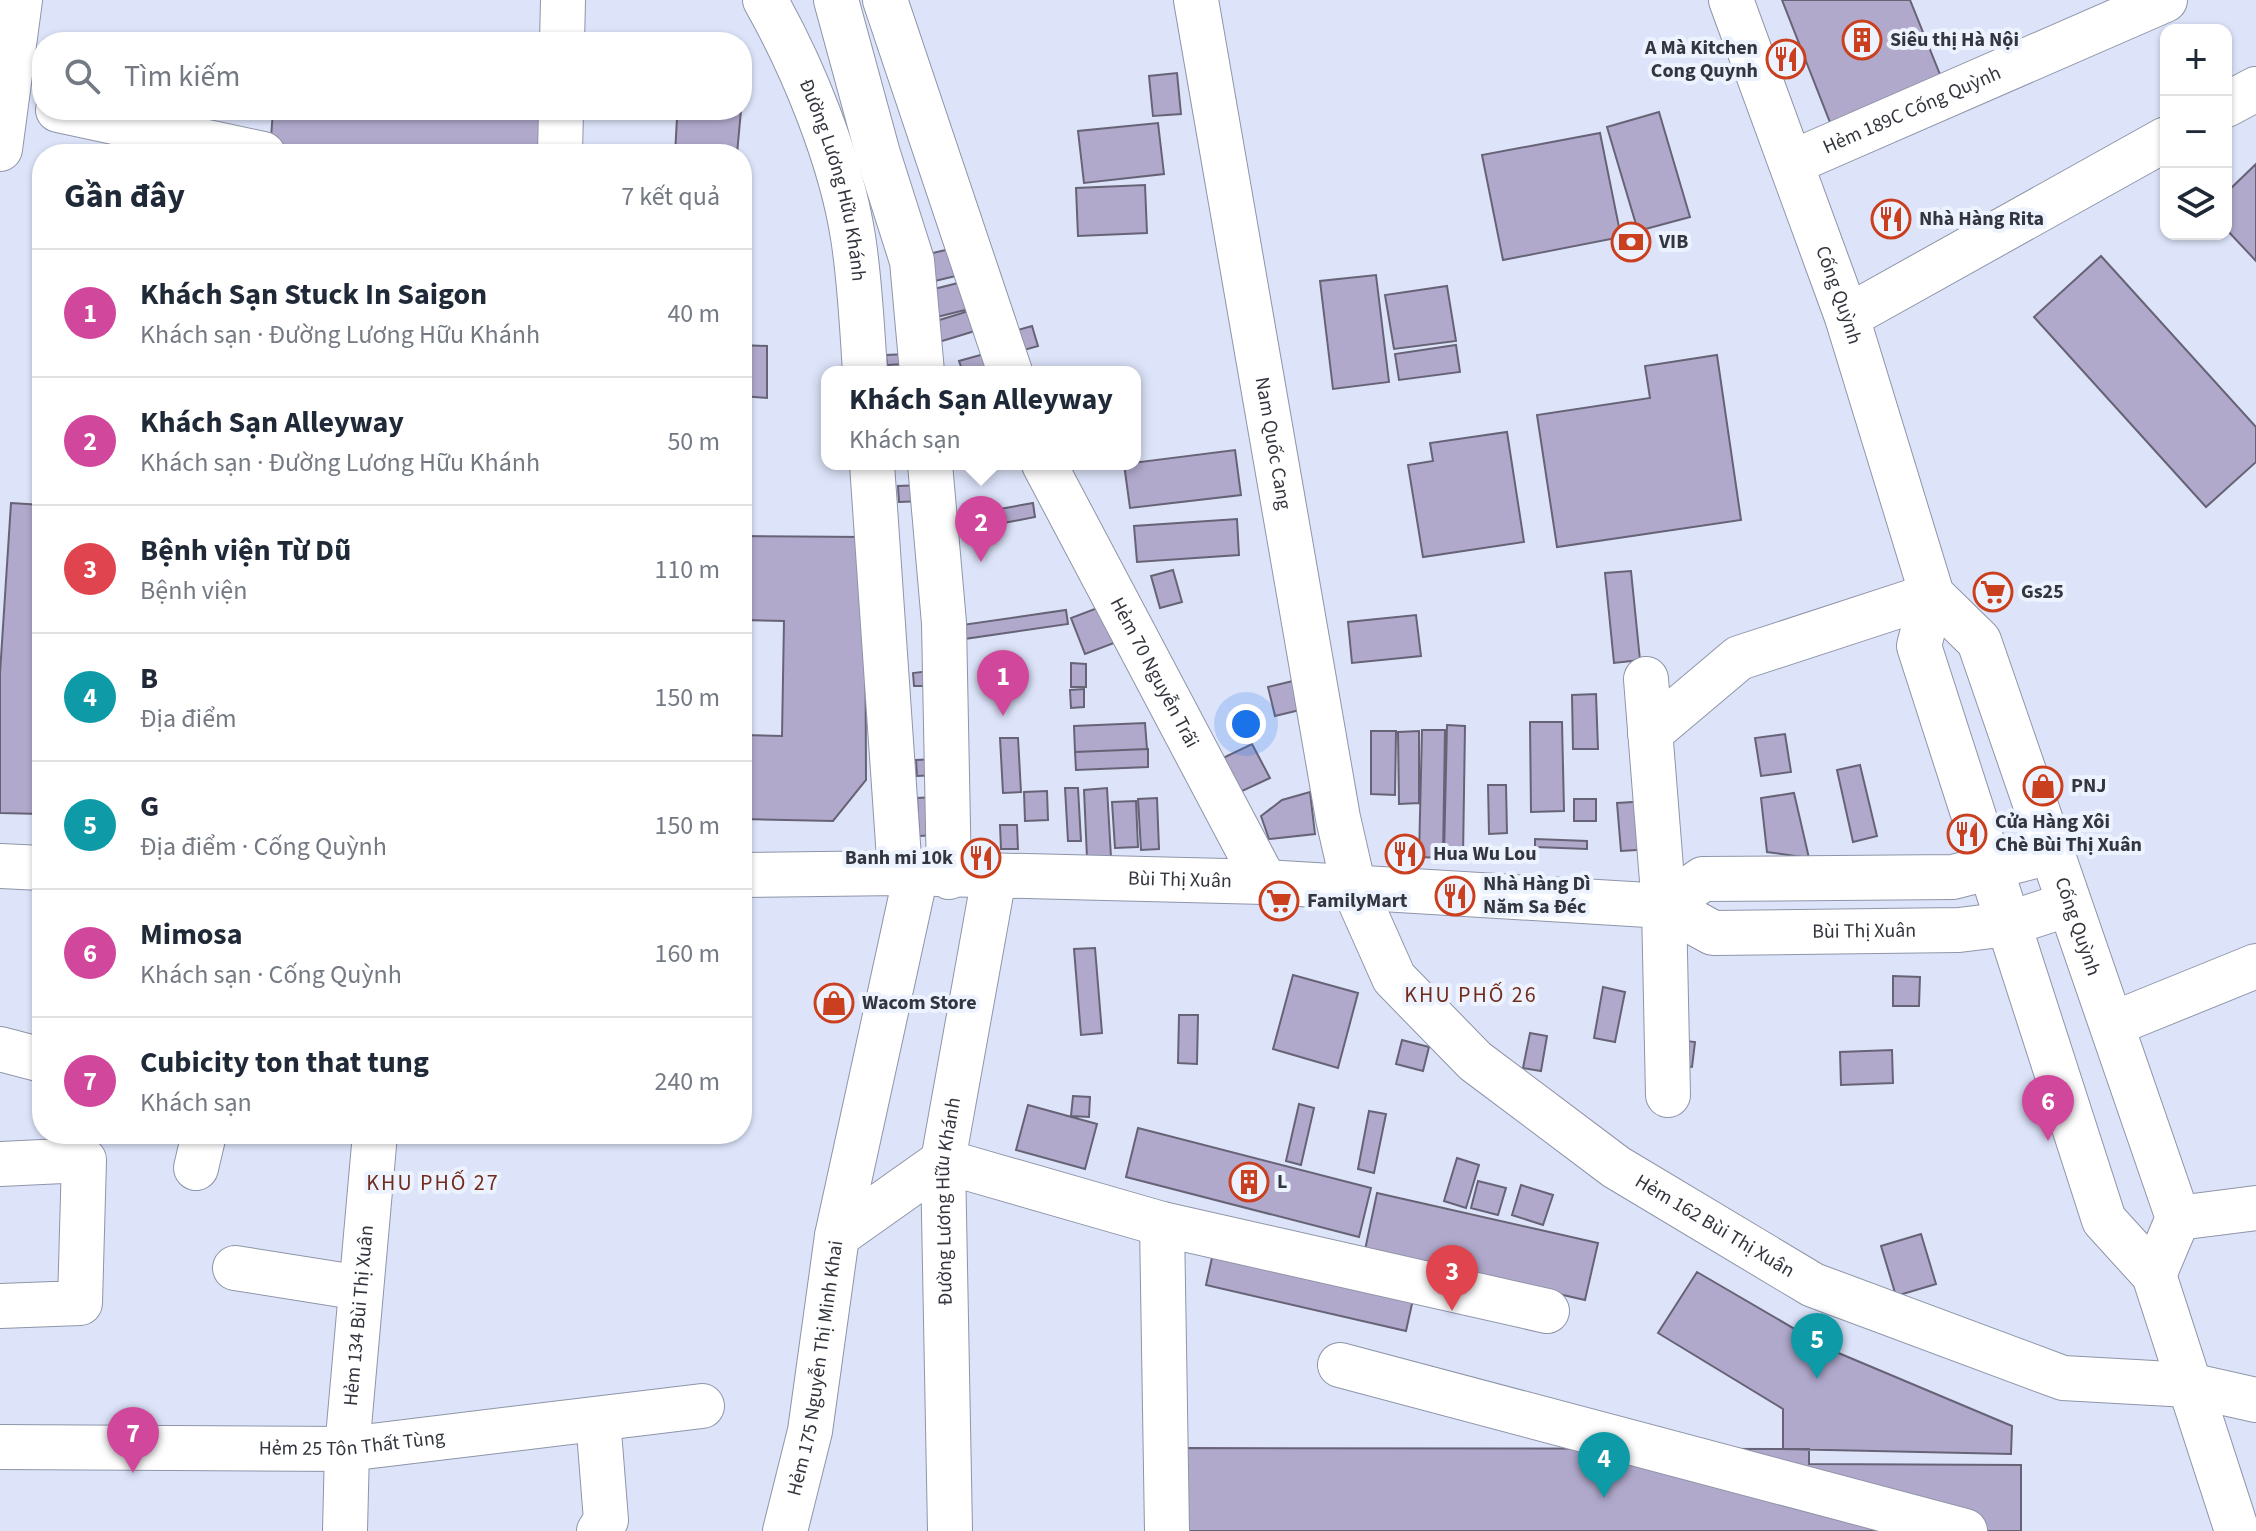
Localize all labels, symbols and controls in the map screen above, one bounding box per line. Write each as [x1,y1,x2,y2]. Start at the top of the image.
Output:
building icon: Siêu thị Hà Nội [1841,19,1883,61]
map controls [2160,24,2232,240]
button: + [2160,24,2232,96]
place label: Siêu thị Hà Nội [1890,26,2019,54]
search box [32,32,752,120]
place label: A Mà Kitchen Cong Quynh [1644,34,1758,85]
restaurant icon: A Mà Kitchen Cong Quynh [1765,38,1807,80]
icon: search [60,54,104,98]
text: Tìm kiếm [124,55,240,98]
street label: Hẻm 189C Cống Quỳnh [1819,59,2005,161]
street label: Đường Lương Hữu Khánh [792,75,872,283]
button: − [2160,96,2232,168]
button: layers [2160,168,2232,240]
text: Gần đây [64,172,185,221]
text: 7 kết quả [621,178,720,215]
restaurant icon: Nhà Hàng Rita [1870,198,1912,240]
place label: Nhà Hàng Rita [1919,205,2044,233]
bank icon: VIB [1610,221,1652,263]
place label: VIB [1658,228,1688,256]
street label: Cống Quỳnh [1808,242,1869,348]
text: Khách Sạn Stuck In Saigon [140,273,487,316]
text: 1 [83,295,97,332]
text: 40 m [667,295,720,332]
text: Khách sạn · Đường Lương Hữu Khánh [140,316,540,353]
popup [821,366,1141,470]
street label: Nam Quốc Cang [1248,375,1298,512]
text: Khách Sạn Alleyway [849,378,1113,421]
text: Khách Sạn Alleyway [140,401,404,444]
text: Khách sạn [849,421,961,458]
text: 2 [83,423,97,460]
text: 50 m [667,423,720,460]
text: Khách sạn · Đường Lương Hữu Khánh [140,444,540,481]
pin: 2 [955,496,1007,562]
text: Bệnh viện Từ Dũ [140,529,351,572]
text: 3 [83,551,97,588]
text: 110 m [654,551,720,588]
supermarket icon: Gs25 [1972,571,2014,613]
text: Bệnh viện [140,572,247,609]
place label: Gs25 [2021,578,2064,606]
street label: Hẻm 70 Nguyễn Trãi [1103,592,1206,753]
pin: 1 [977,650,1029,716]
text: B [140,657,158,700]
text: 4 [83,679,97,716]
text: 150 m [654,679,720,716]
text: Địa điểm [140,700,237,737]
your location [1226,704,1266,744]
shop icon: PNJ [2022,765,2064,807]
place label: PNJ [2071,772,2106,800]
text: G [140,785,159,828]
text: 5 [83,807,97,844]
text: 150 m [654,807,720,844]
place label: Cửa Hàng Xôi Chè Bùi Thị Xuân [1995,808,2142,859]
restaurant icon: Cửa Hàng Xôi Chè Bùi Thị Xuân [1946,813,1988,855]
text: Địa điểm · Cống Quỳnh [140,828,387,865]
restaurant icon: Hua Wu Lou [1384,833,1426,875]
restaurant icon: Banh mi 10k [960,837,1002,879]
place label: Hua Wu Lou [1433,840,1537,868]
place label: Banh mi 10k [845,844,953,872]
street label: Bùi Thị Xuân [1128,865,1232,895]
place label: Nhà Hàng Dì Năm Sa Đéc [1483,870,1591,921]
street label: Cống Quỳnh [2047,873,2107,980]
restaurant icon: Nhà Hàng Dì Năm Sa Đéc [1434,875,1476,917]
supermarket icon: FamilyMart [1258,880,1300,922]
place label: FamilyMart [1307,887,1408,915]
text: Mimosa [140,913,242,956]
street label: Bùi Thị Xuân [1812,917,1916,946]
text: 6 [83,935,97,972]
text: 160 m [654,935,720,972]
text: Khách sạn · Cống Quỳnh [140,956,402,993]
district label: KHU PHỐ 26 [1404,979,1538,1011]
shop icon: Wacom Store [813,982,855,1024]
place label: Wacom Store [862,989,977,1017]
text: Cubicity ton that tung [140,1041,429,1084]
text: 7 [83,1063,97,1100]
text: 240 m [654,1063,720,1100]
pin: 6 [2022,1075,2074,1141]
text: Khách sạn [140,1084,252,1121]
street label: Đường Lương Hữu Khánh [928,1095,968,1306]
building icon: L [1228,1161,1270,1203]
district label: KHU PHỐ 27 [366,1167,500,1199]
street label: Hẻm 162 Bùi Thị Xuân [1630,1167,1800,1285]
place label: L [1277,1168,1287,1196]
street label: Hẻm 134 Bùi Thị Xuân [337,1224,381,1407]
street label: Hẻm 175 Nguyễn Thị Minh Khai [780,1239,850,1499]
pin: 3 [1426,1245,1478,1311]
pin: 5 [1791,1313,1843,1379]
pin: 7 [107,1407,159,1473]
street label: Hẻm 25 Tôn Thất Tùng [259,1423,446,1463]
pin: 4 [1578,1432,1630,1498]

